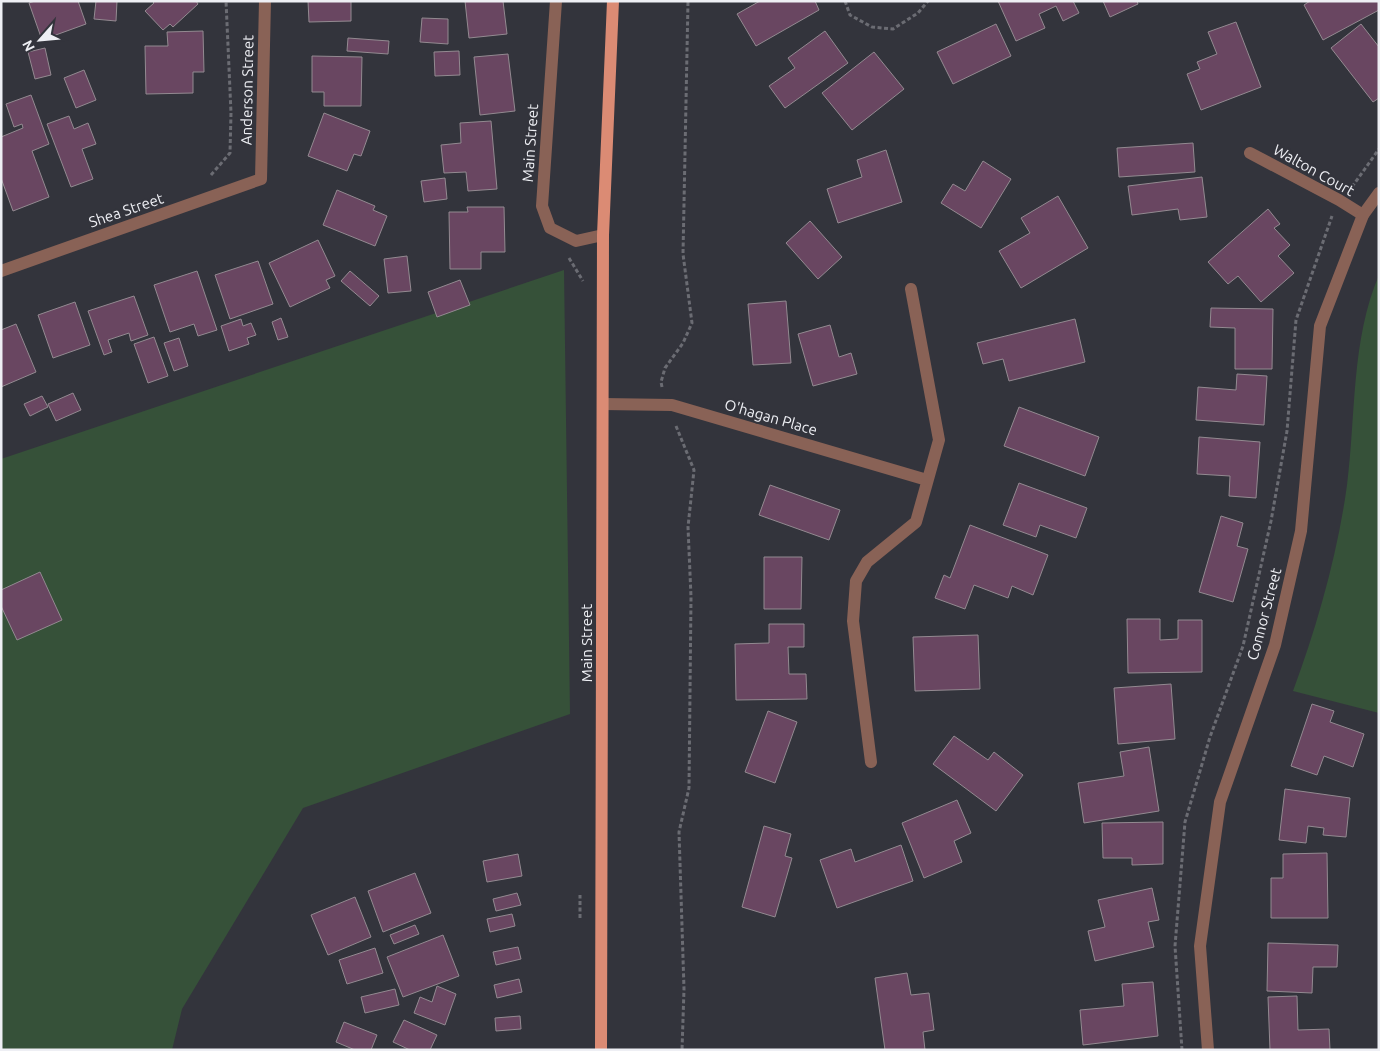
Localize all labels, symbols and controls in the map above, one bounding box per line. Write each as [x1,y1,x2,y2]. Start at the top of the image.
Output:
north arrow [15,15,65,65]
street label: Anderson Street [238,35,256,145]
text: N [19,38,38,54]
street label: Main Street [519,103,541,183]
street label: Walton Court [1271,141,1358,199]
street label: Shea Street [86,189,166,231]
street label: O'hagan Place [723,396,819,438]
street label: Connor Street [1244,566,1285,662]
street label: Main Street [578,604,595,682]

